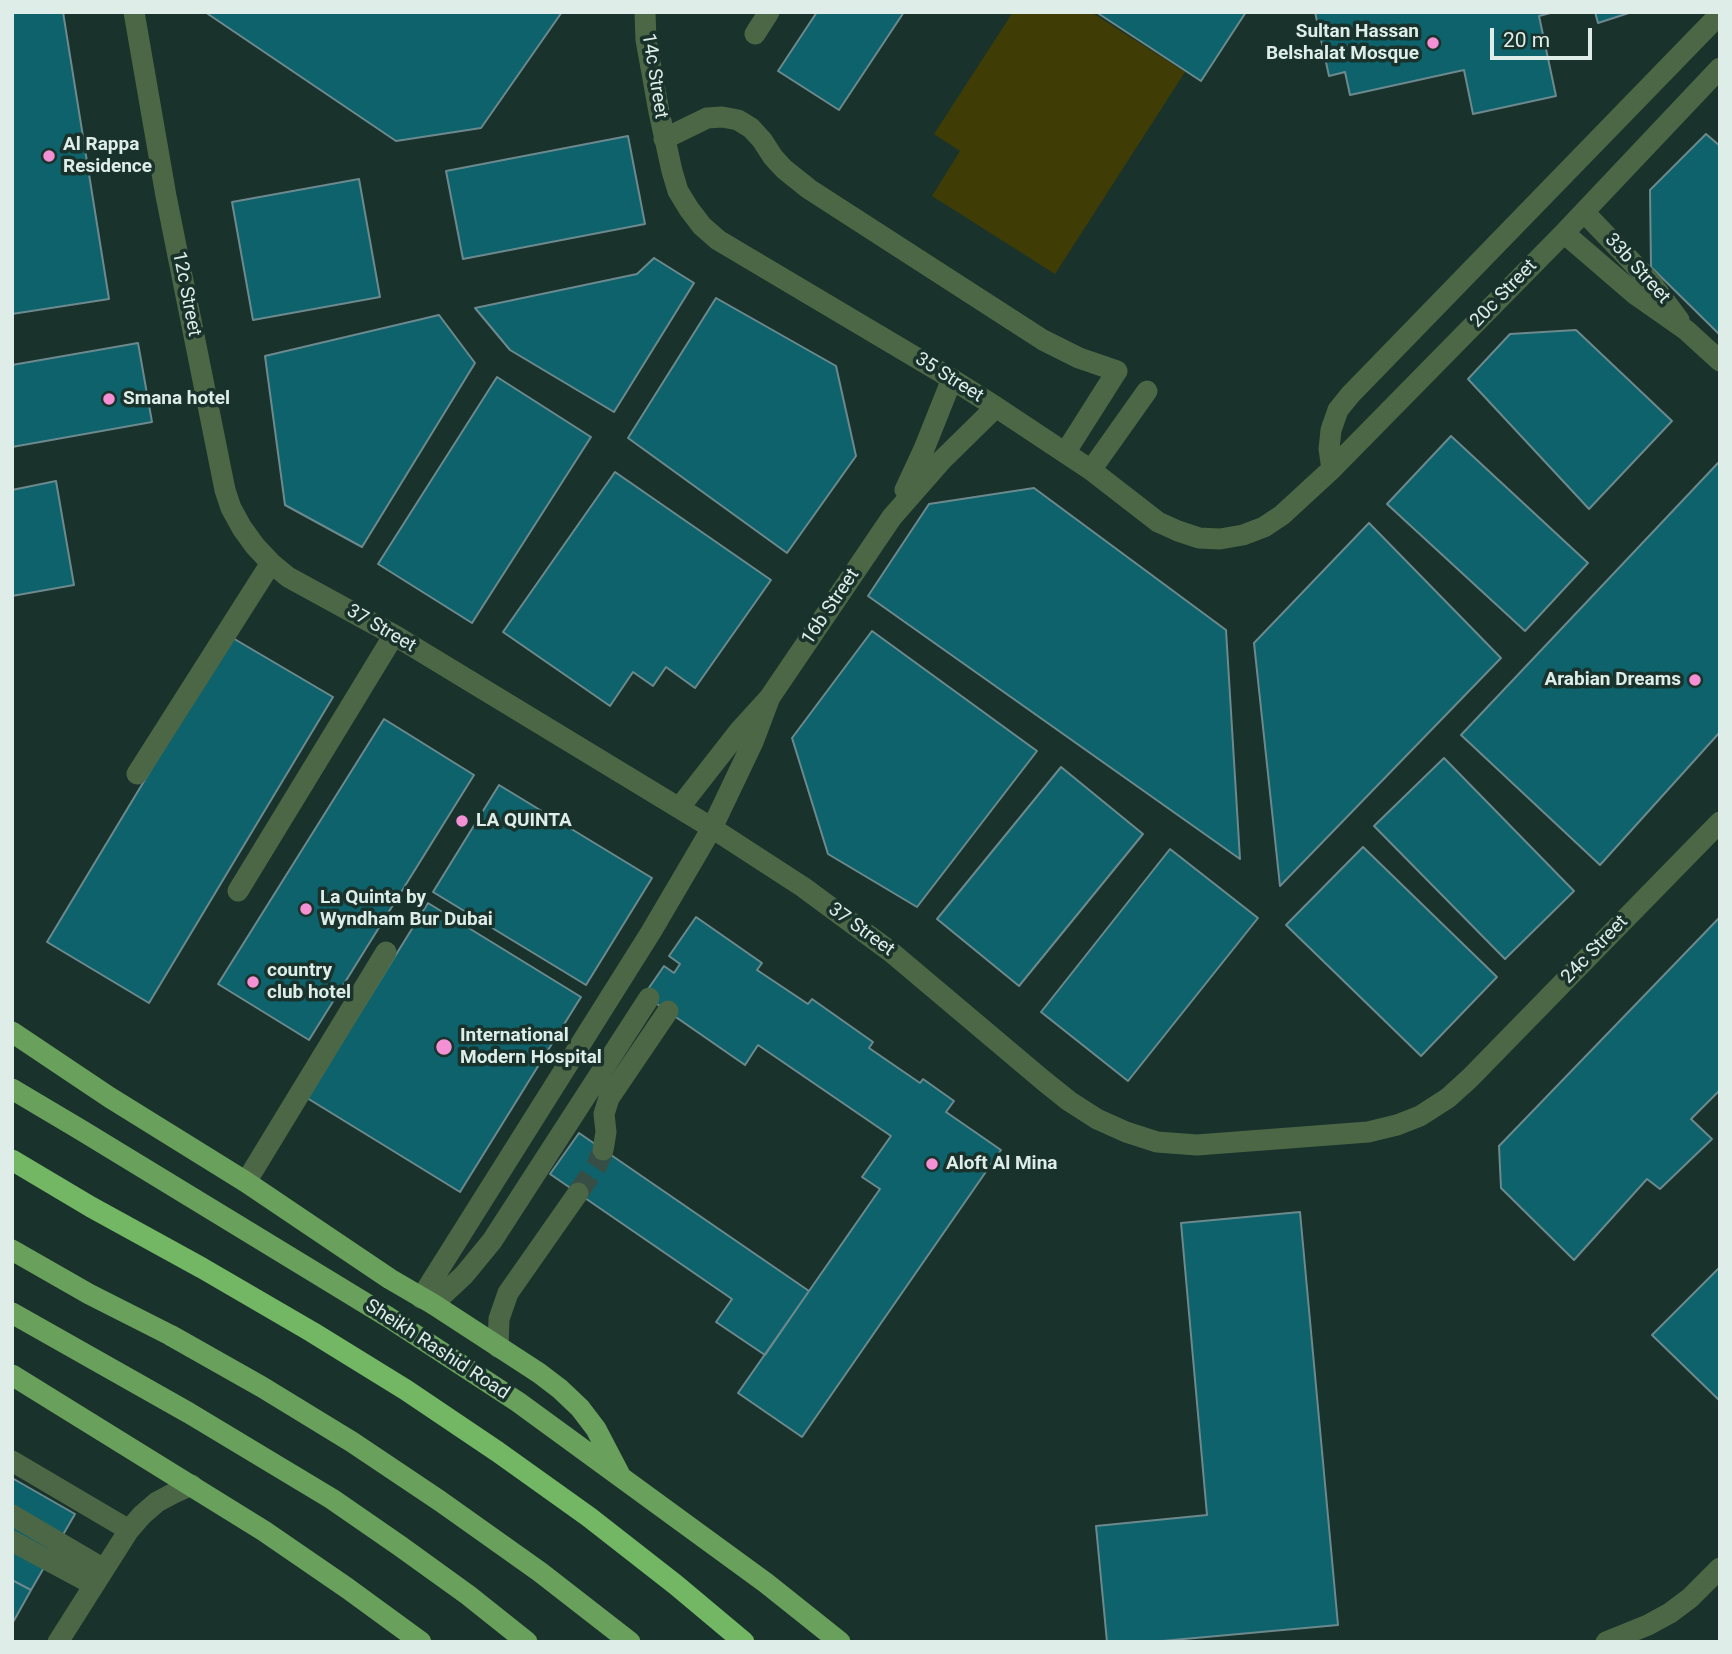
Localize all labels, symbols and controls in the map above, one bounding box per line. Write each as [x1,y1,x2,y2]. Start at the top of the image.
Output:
scale bar [1494,14,1596,58]
place label: Sultan Hassan Belshalat Mosque [1266,21,1419,65]
text: 20 m [1503,28,1550,52]
street label: 14c Street [636,32,672,120]
marker: Sultan Hassan Belshalat Mosque [1425,35,1441,51]
place label: Al Rappa Residence [63,134,152,178]
marker: Al Rappa Residence [41,148,57,164]
street label: 33b Street [1599,229,1675,309]
street label: 12c Street [167,250,205,338]
street label: 20c Street [1466,255,1542,333]
street label: 35 Street [911,348,987,408]
place label: Smana hotel [123,388,230,410]
marker: Smana hotel [101,391,117,407]
street label: 16b Street [797,565,865,649]
street label: 37 Street [342,600,420,658]
place label: Arabian Dreams [1544,669,1681,691]
marker: Arabian Dreams [1687,672,1703,688]
place label: LA QUINTA [476,810,572,832]
marker: LA QUINTA [454,813,470,829]
place label: La Quinta by Wyndham Bur Dubai [320,887,493,931]
street label: 37 Street [823,898,899,962]
marker: La Quinta by Wyndham Bur Dubai [298,901,314,917]
street label: 24c Street [1557,911,1633,989]
place label: country club hotel [267,960,351,1004]
marker: country club hotel [245,974,261,990]
place label: International Modern Hospital [460,1025,602,1069]
marker: International Modern Hospital [434,1037,454,1057]
place label: Aloft Al Mina [946,1153,1057,1175]
marker: Aloft Al Mina [924,1156,940,1172]
street label: Sheikh Rashid Road [361,1295,513,1405]

